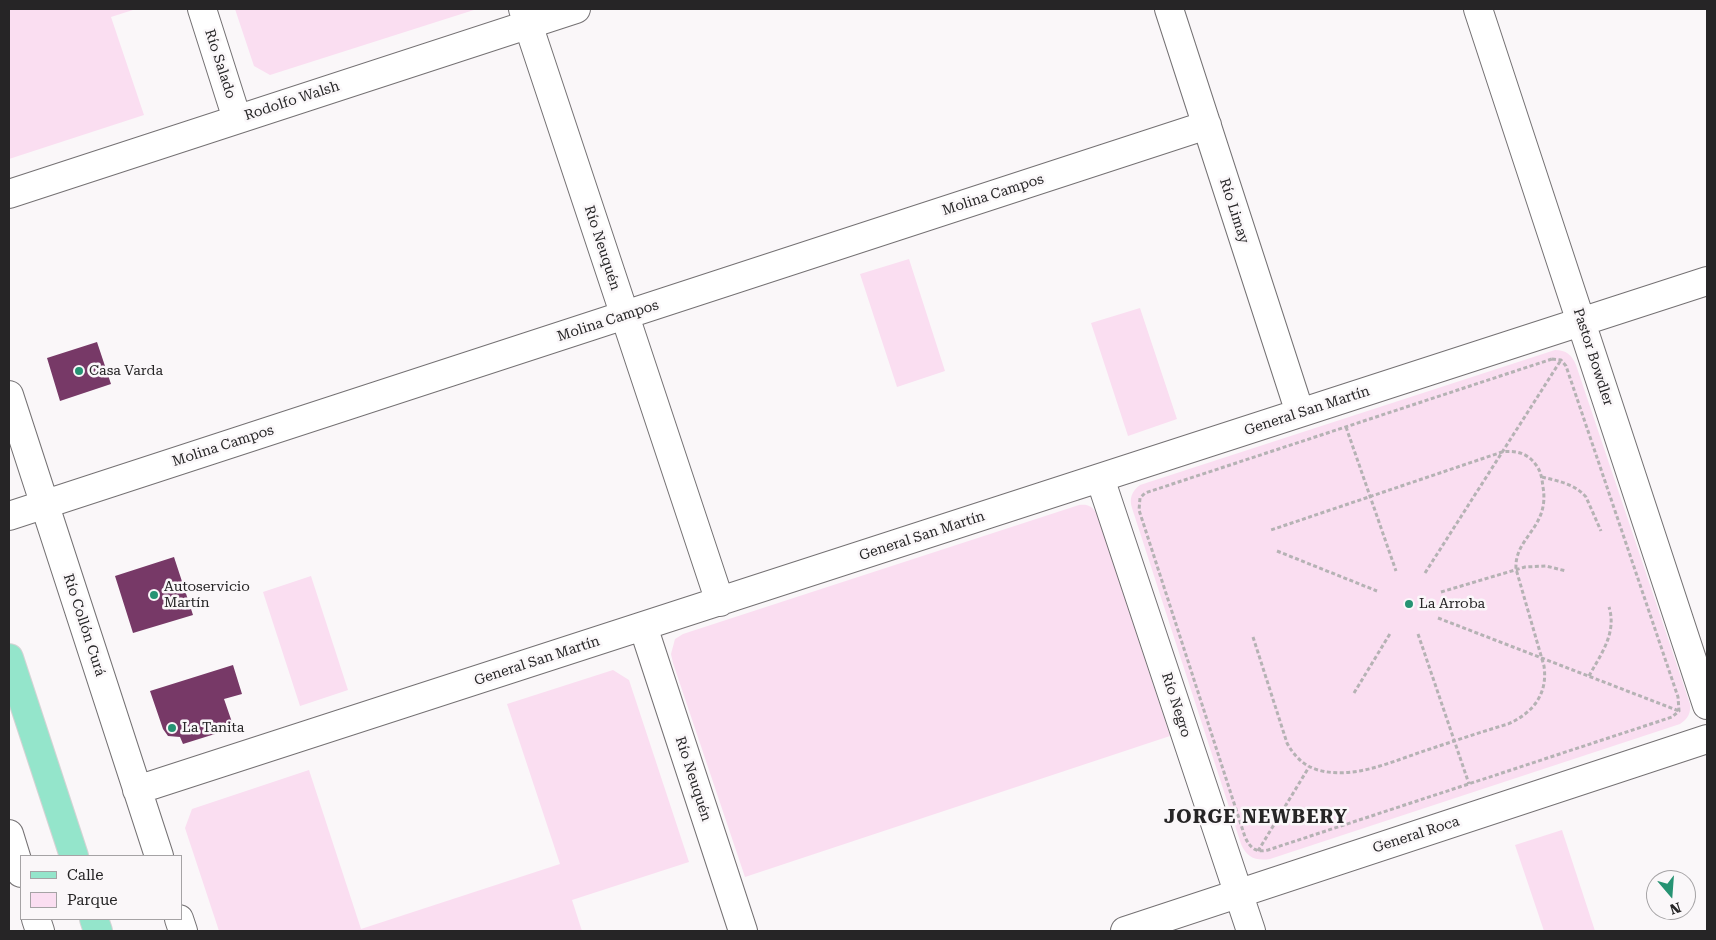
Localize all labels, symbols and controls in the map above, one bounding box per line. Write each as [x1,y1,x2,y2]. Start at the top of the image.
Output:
street label: Río Salado [201,27,239,101]
street label: Rodolfo Walsh [242,78,342,124]
street label: Molina Campos [940,171,1046,219]
street label: Río Limay [1216,176,1252,246]
street label: Río Neuquén [580,203,624,293]
street label: Molina Campos [555,297,661,345]
street label: Pastor Bowdler [1569,306,1617,408]
place label: Casa Varda [89,363,163,379]
marker: Casa Varda [73,365,85,377]
street label: General San Martín [1242,383,1372,439]
street label: Molina Campos [170,422,276,470]
street label: General San Martín [857,508,987,564]
street label: Río Collón Curá [59,572,109,678]
place label: Autoservicio Martín [164,579,250,612]
marker: Autoservicio Martín [148,589,160,601]
place label: La Arroba [1419,596,1485,612]
marker: La Arroba [1403,598,1415,610]
street label: General San Martín [472,633,602,689]
street label: Río Negro [1158,670,1194,740]
place label: La Tanita [182,720,244,736]
marker: La Tanita [166,722,178,734]
street label: Río Neuquén [671,734,715,824]
district label: JORGE NEWBERY [1162,806,1350,828]
street label: General Roca [1371,813,1461,857]
legend [20,855,182,920]
text: Calle [67,866,103,884]
north arrow [1646,870,1696,920]
text: Parque [67,891,118,909]
text: N [1668,899,1683,918]

